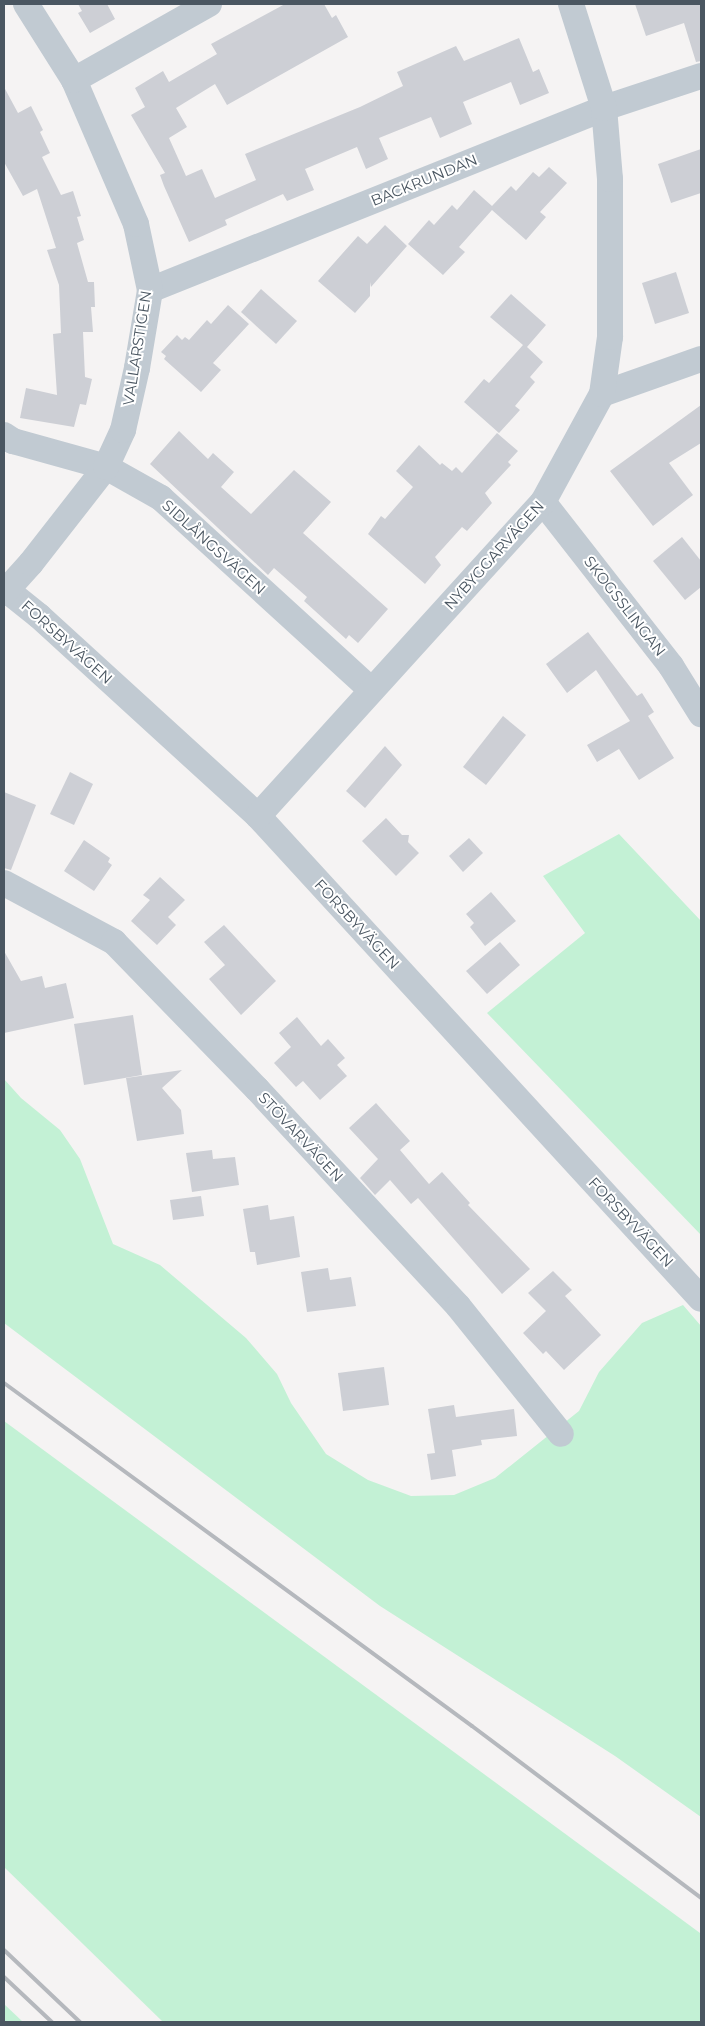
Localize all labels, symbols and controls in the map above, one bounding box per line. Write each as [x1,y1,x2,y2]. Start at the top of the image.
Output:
street label: BACKRUNDAN [368,150,480,210]
street label: VALLARSTIGEN [119,289,155,407]
street label: SIDLÅNGSVÄGEN [159,496,269,598]
street label: NYBYGGARVÄGEN [440,497,548,613]
street label: SKOGSSLINGAN [580,552,670,660]
street label: FORSBYVÄGEN [18,596,116,688]
street label: FORSBYVÄGEN [311,875,403,973]
street label: STÖVARVÄGEN [255,1089,347,1185]
street label: FORSBYVÄGEN [585,1173,677,1271]

